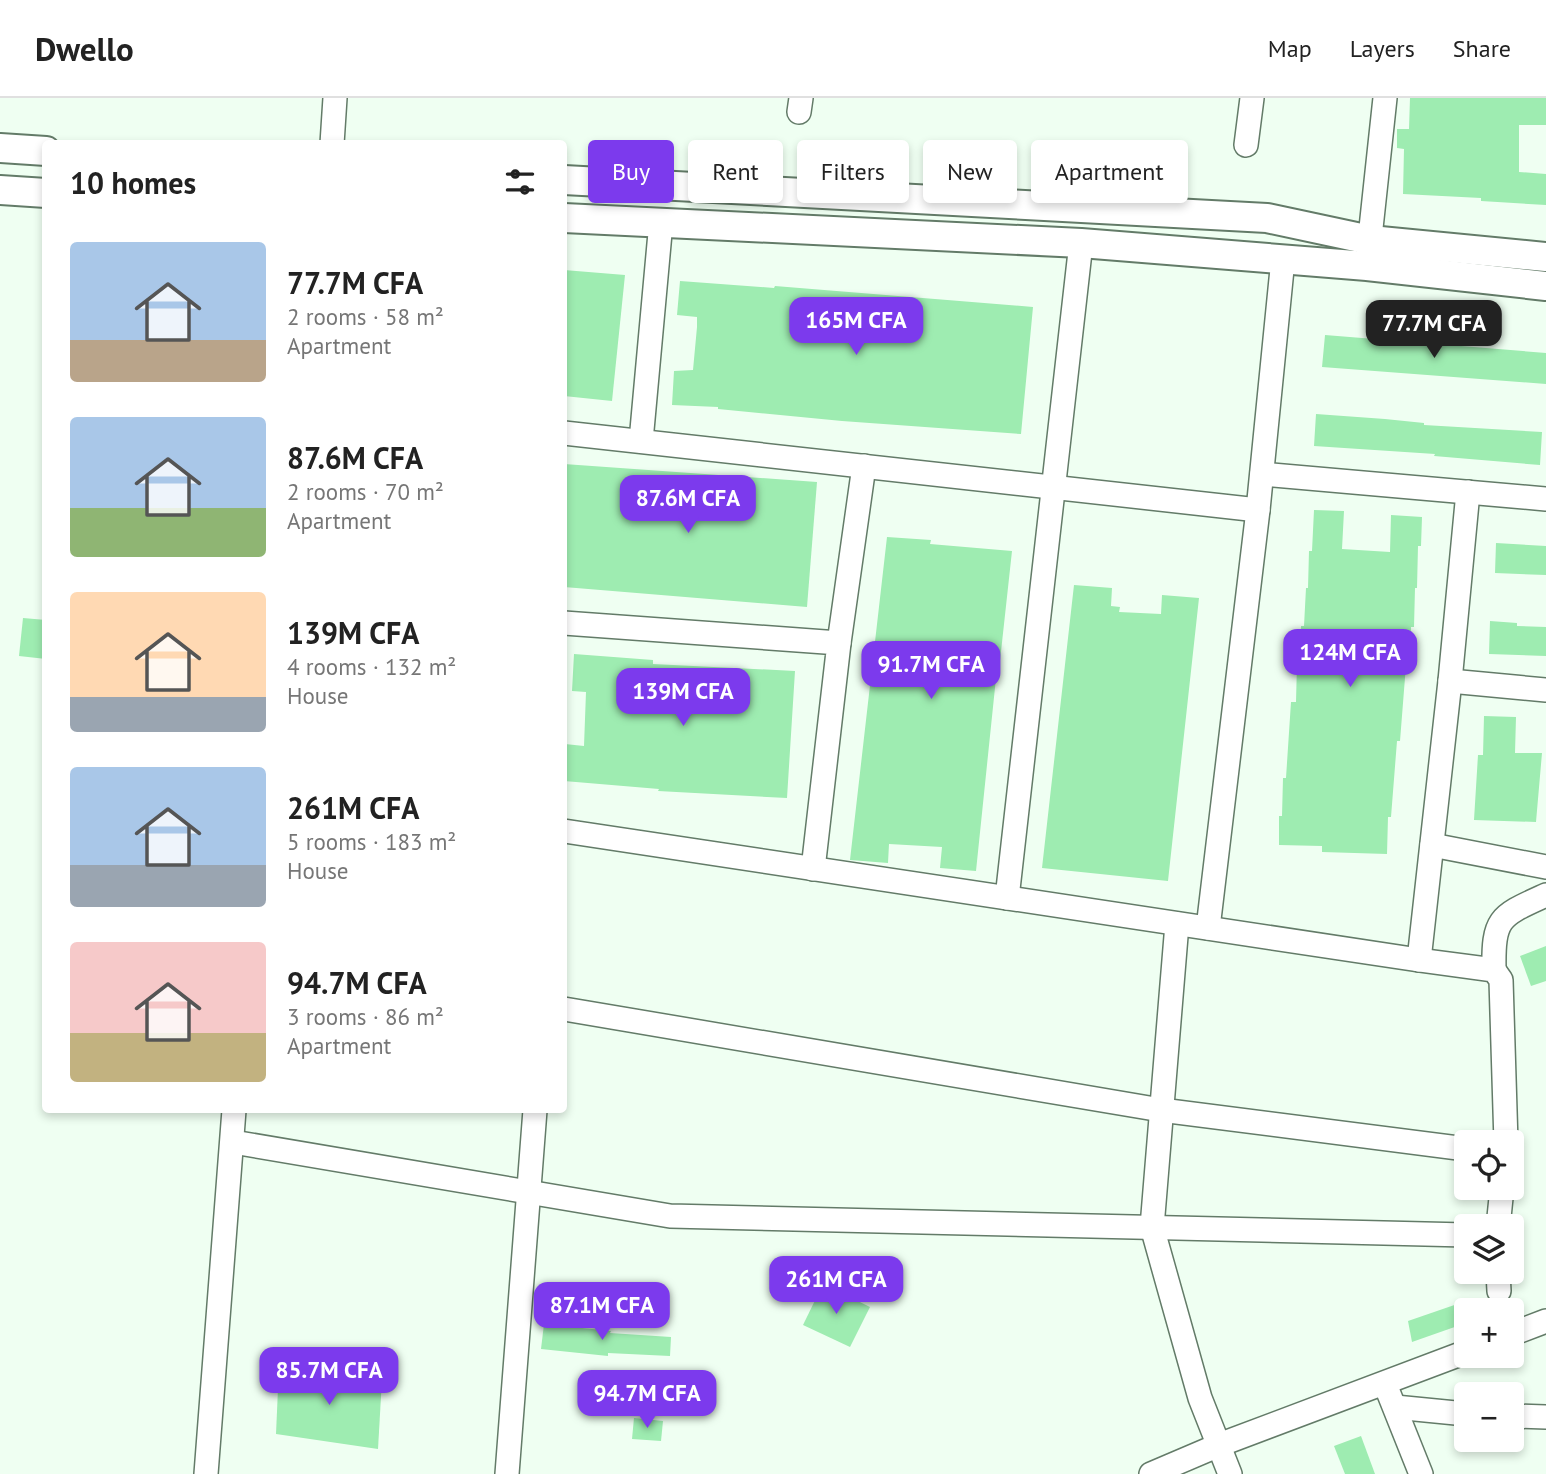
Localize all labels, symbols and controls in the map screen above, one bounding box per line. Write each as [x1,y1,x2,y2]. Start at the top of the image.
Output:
text: Dwello [35,27,134,70]
text: Map [1268,33,1312,64]
text: Layers [1350,33,1415,64]
text: Share [1453,33,1511,64]
chip: Buy [588,140,674,203]
chip: Rent [688,140,783,203]
chip: Filters [797,140,909,203]
chip: New [923,140,1017,203]
chip: Apartment [1031,140,1188,203]
text: 10 homes [70,163,196,202]
icon: filters [501,163,539,201]
text: 77.7M CFA [287,263,423,302]
icon: home [126,270,210,354]
pin: 165M CFA [784,298,928,357]
pin: 77.7M CFA [1354,300,1514,360]
text: 2 rooms · 58 m² [287,302,444,331]
text: 165M CFA [805,305,907,334]
text: 77.7M CFA [1382,308,1486,337]
text: Apartment [287,331,391,360]
text: 87.6M CFA [287,438,423,477]
icon: home [126,445,210,529]
pin: 87.6M CFA [608,476,768,535]
text: 2 rooms · 70 m² [287,477,444,506]
text: 87.6M CFA [636,483,740,512]
text: Apartment [287,506,391,535]
text: 139M CFA [287,613,419,652]
icon: home [126,620,210,704]
pin: 124M CFA [1278,630,1422,689]
text: 124M CFA [1299,637,1401,666]
pin: 91.7M CFA [851,642,1011,701]
text: 91.7M CFA [877,649,985,678]
text: 4 rooms · 132 m² [287,652,456,681]
pin: 139M CFA [611,668,755,728]
text: 139M CFA [632,676,734,705]
text: House [287,681,349,710]
text: 261M CFA [287,788,419,827]
icon: home [126,795,210,879]
text: 5 rooms · 183 m² [287,827,456,856]
text: House [287,856,349,885]
text: 94.7M CFA [287,963,427,1002]
icon: home [126,970,210,1054]
text: 3 rooms · 86 m² [287,1002,444,1031]
text: Apartment [287,1031,391,1060]
map controls [1454,1130,1524,1452]
button: locate [1454,1130,1524,1200]
button: layers [1454,1214,1524,1284]
pin: 261M CFA [764,1256,908,1316]
text: 261M CFA [785,1264,887,1293]
pin: 87.1M CFA [522,1282,682,1342]
text: 87.1M CFA [550,1290,654,1319]
button: + [1454,1298,1524,1368]
pin: 85.7M CFA [249,1348,409,1407]
text: 85.7M CFA [275,1355,383,1384]
pin: 94.7M CFA [567,1370,727,1430]
text: 94.7M CFA [593,1378,701,1407]
button: − [1454,1382,1524,1452]

